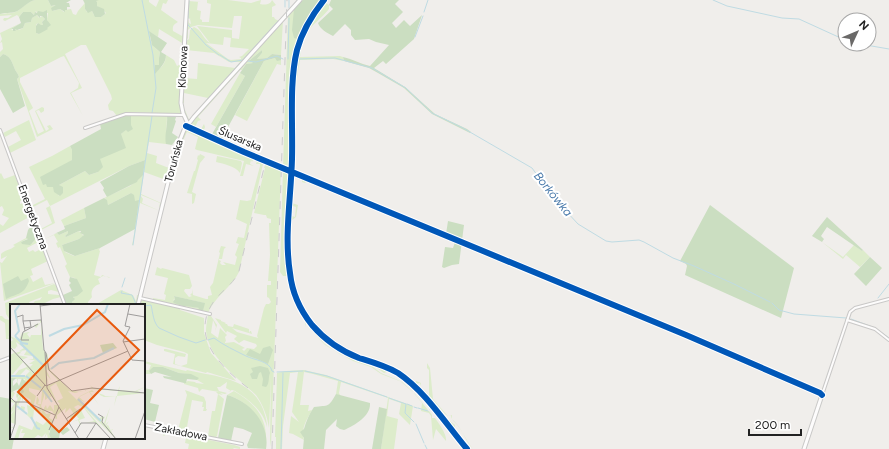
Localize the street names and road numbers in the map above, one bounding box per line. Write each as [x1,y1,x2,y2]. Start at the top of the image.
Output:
street label: Klonowa [175,46,191,88]
street label: Ślusarska [216,123,264,154]
street label: Toruńska [162,138,186,184]
street label: Energetyczna [15,183,51,251]
street label: Zakładowa [154,421,208,443]

